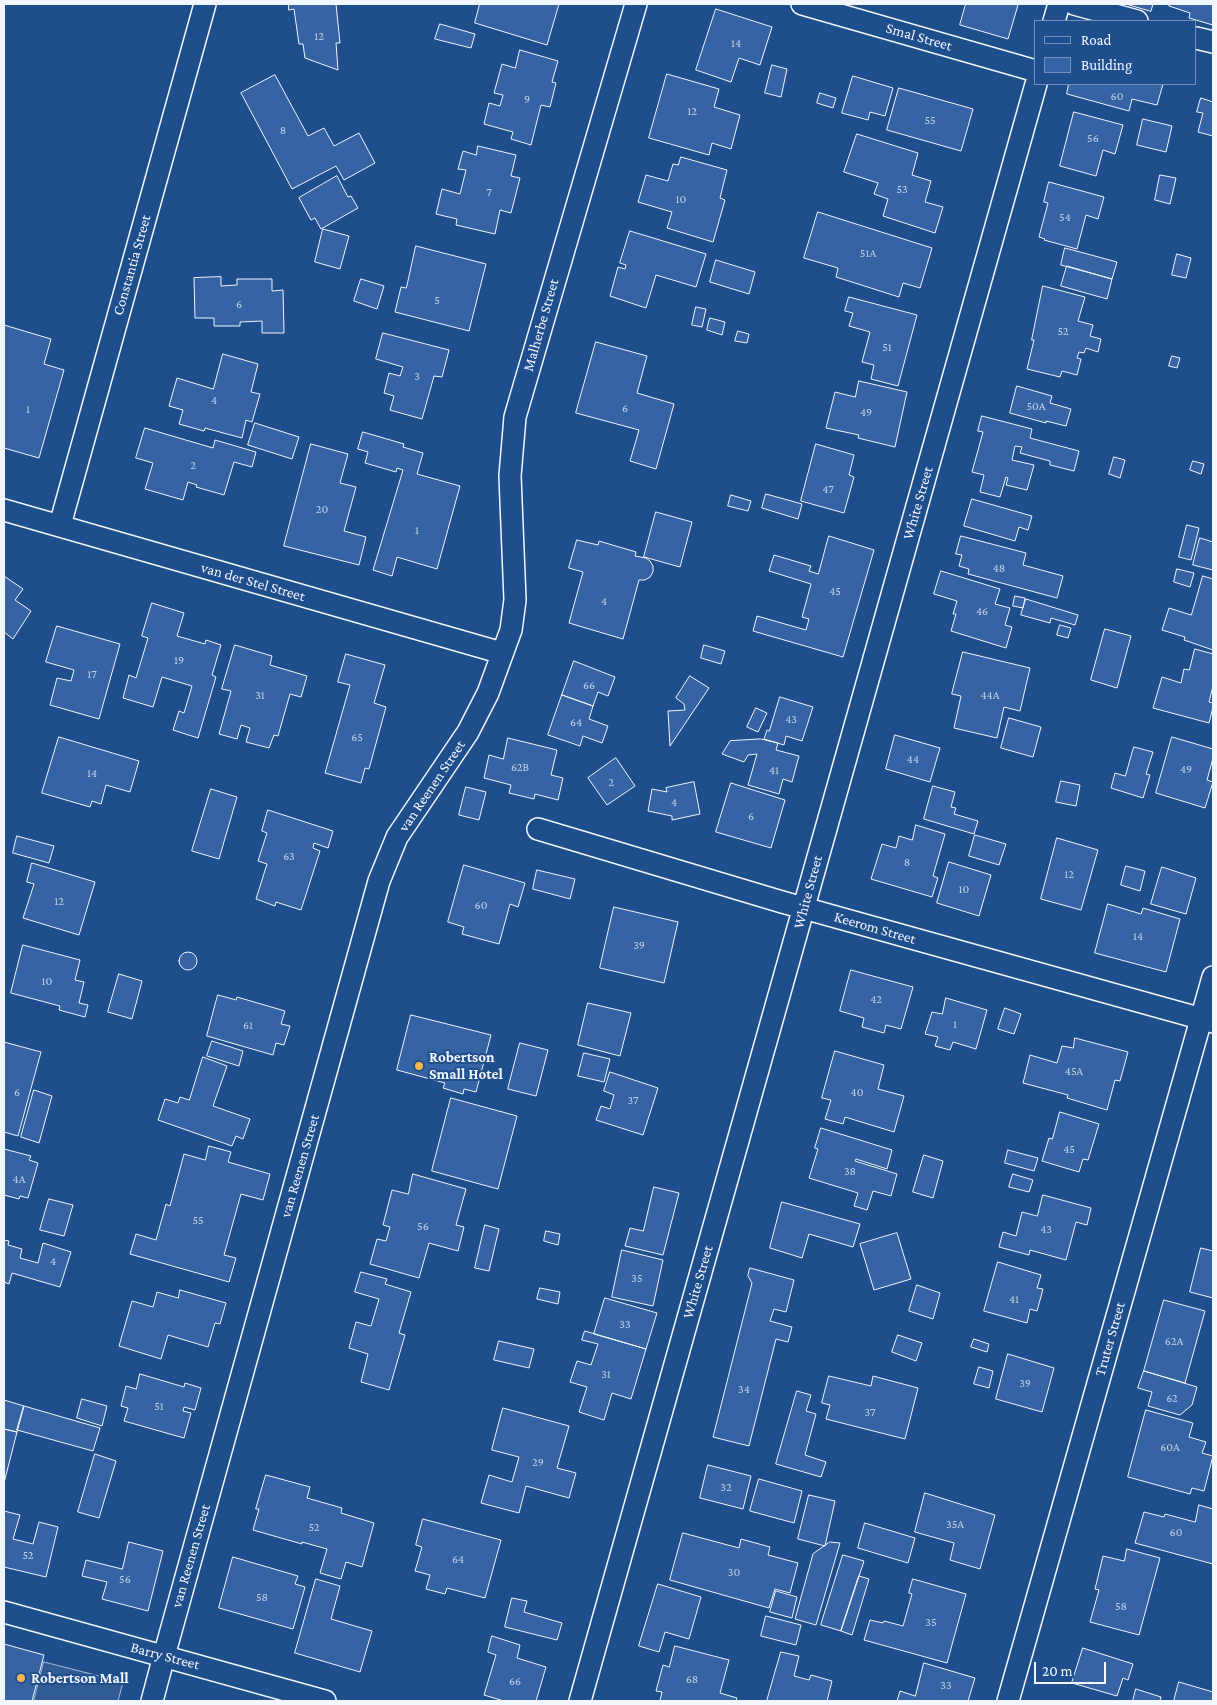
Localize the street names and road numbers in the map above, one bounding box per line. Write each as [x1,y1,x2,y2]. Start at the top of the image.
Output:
street label: Smal Street [884,19,954,55]
street label: Constantia Street [109,213,155,317]
street label: Malherbe Street [519,277,563,373]
street label: White Street [899,464,937,542]
street label: van der Stel Street [199,559,307,605]
street label: van Reenen Street [395,737,469,835]
street label: White Street [790,853,826,931]
street label: Keerom Street [832,908,918,948]
street label: van Reenen Street [277,1112,323,1220]
street label: White Street [679,1243,717,1321]
street label: Truter Street [1091,1300,1129,1378]
street label: van Reenen Street [168,1502,214,1610]
street label: Barry Street [129,1638,201,1674]

